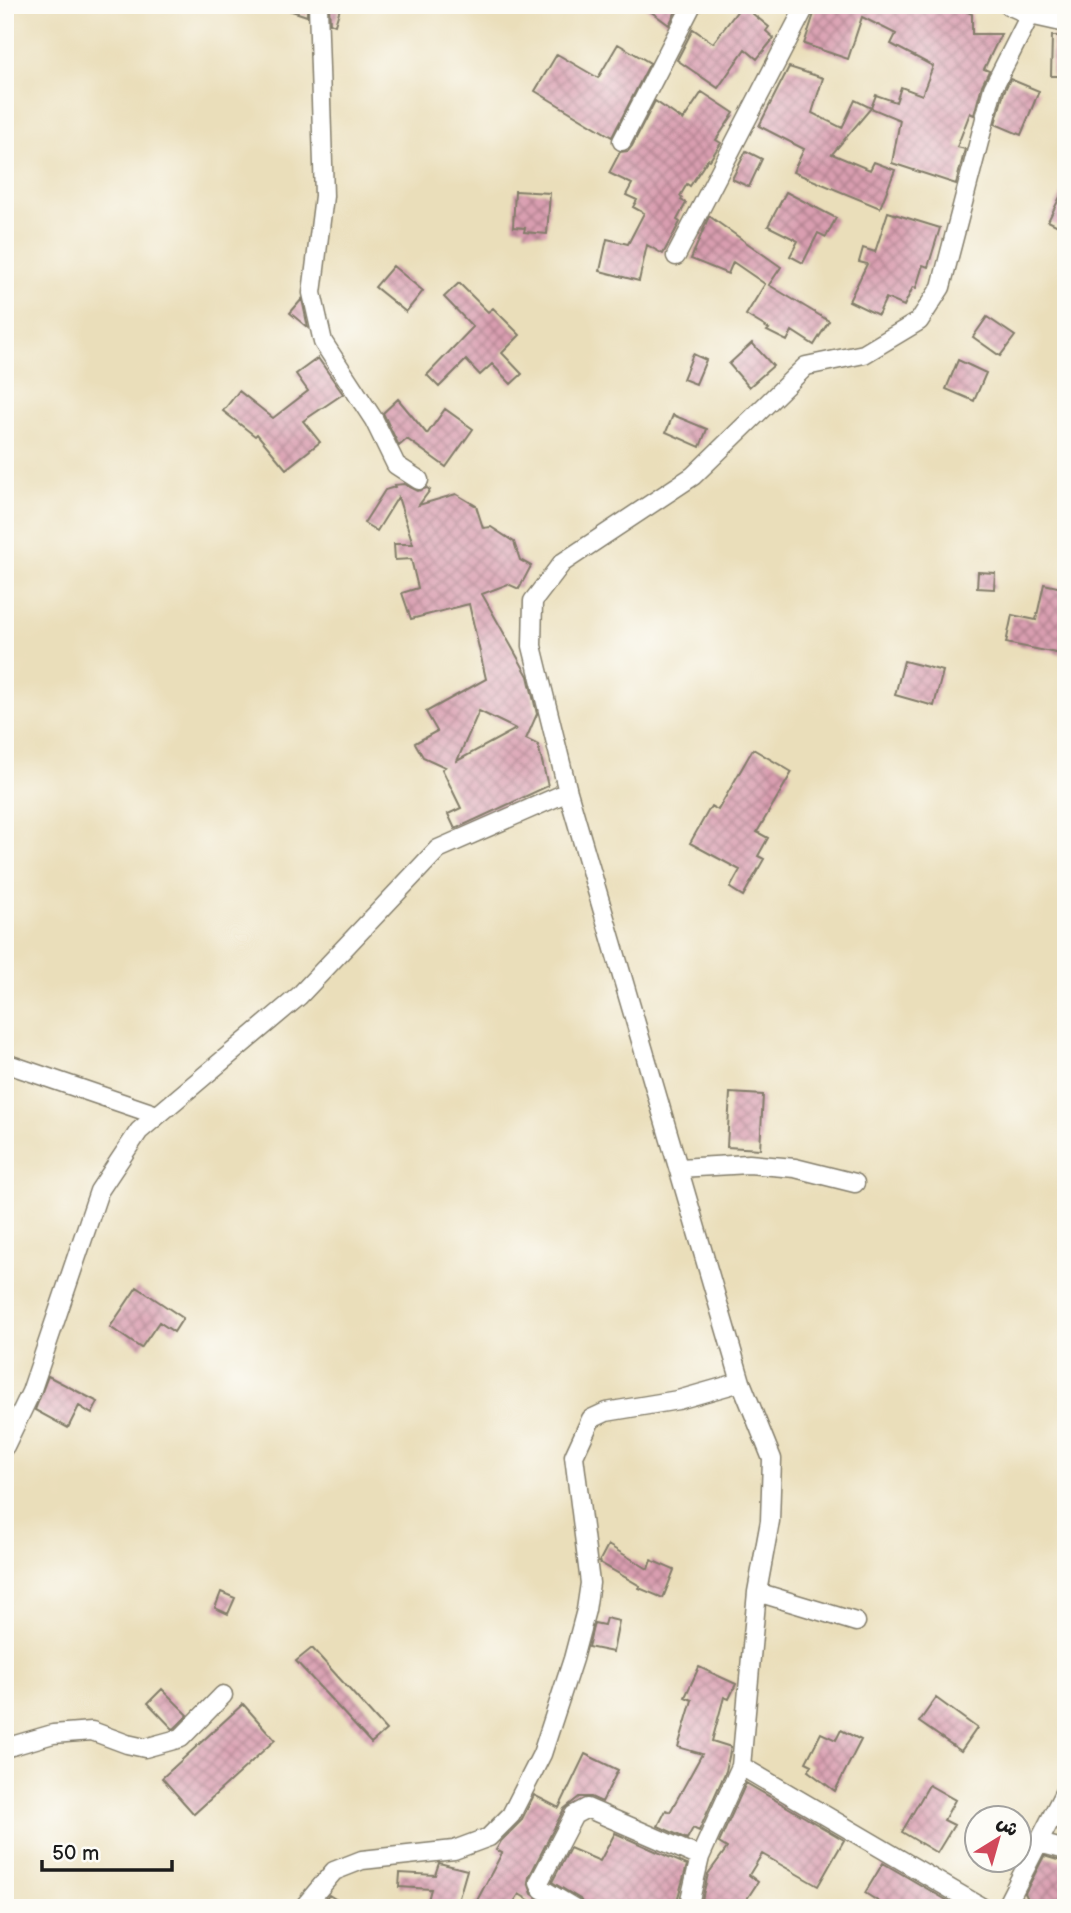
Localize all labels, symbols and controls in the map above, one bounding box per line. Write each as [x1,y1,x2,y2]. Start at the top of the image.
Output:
north arrow [962,1804,1032,1874]
text: ش [992,1811,1023,1842]
scale bar [42,1829,172,1873]
text: 50 m [52,1841,99,1866]

